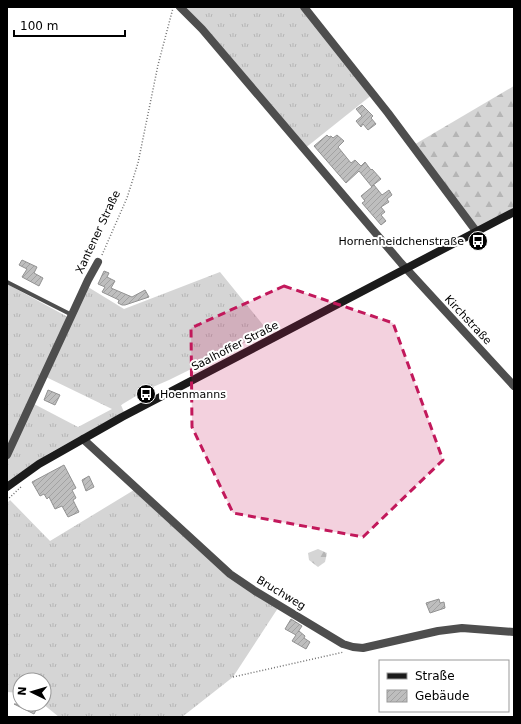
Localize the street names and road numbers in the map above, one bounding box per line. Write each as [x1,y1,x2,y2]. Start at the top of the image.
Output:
street label: Xantener Straße [73,188,123,276]
street label: Kirchstraße [442,293,494,347]
street label: Saalhoffer Straße [189,318,281,374]
street label: Bruchweg [254,573,308,613]

